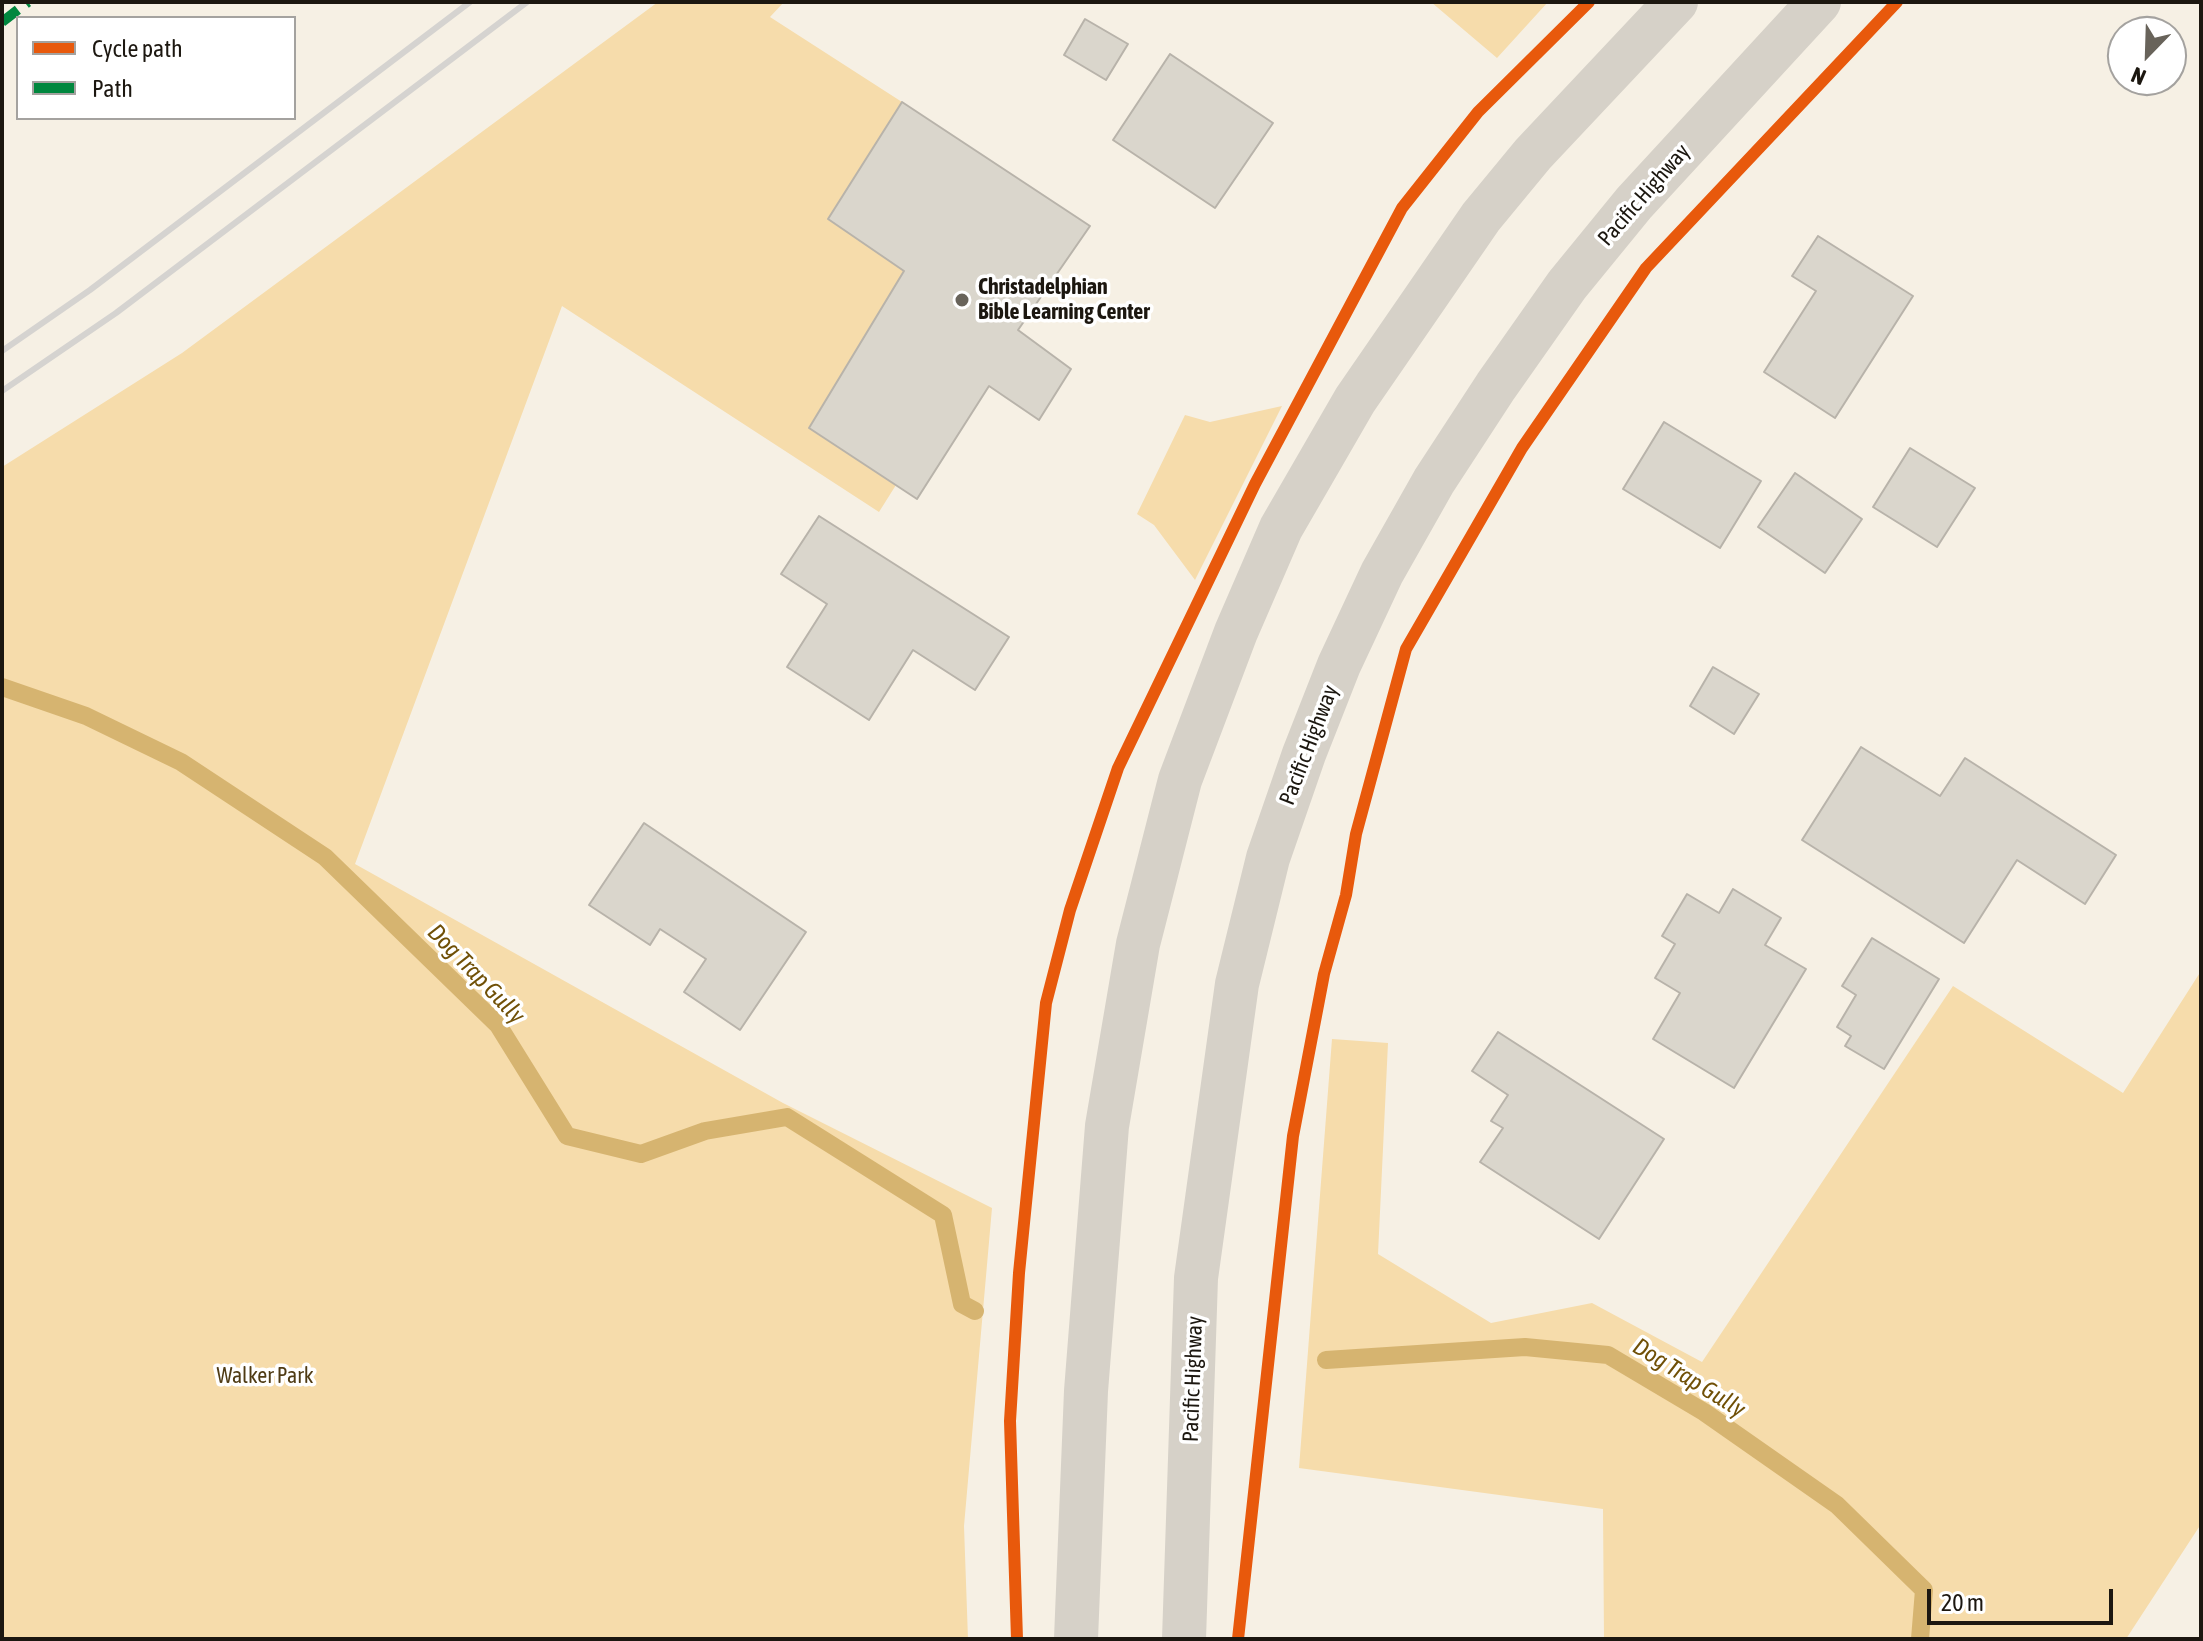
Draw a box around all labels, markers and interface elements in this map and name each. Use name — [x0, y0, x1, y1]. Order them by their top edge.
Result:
legend — [16, 16, 296, 120]
north arrow — [2107, 16, 2187, 96]
text: Cycle path — [92, 35, 183, 62]
text: N — [2127, 62, 2149, 91]
text: Path — [92, 75, 133, 102]
street label: Pacific Highway — [1593, 139, 1695, 251]
place label: Christadelphian Bible Learning Center — [978, 274, 1150, 326]
marker: Christadelphian Bible Learning Center — [953, 291, 971, 309]
street label: Pacific Highway — [1274, 681, 1344, 809]
water label: Dog Trap Gully — [421, 918, 531, 1030]
street label: Pacific Highway — [1178, 1315, 1208, 1443]
water label: Dog Trap Gully — [1627, 1332, 1751, 1424]
park label: Walker Park — [217, 1363, 313, 1389]
scale bar — [1931, 1573, 2117, 1623]
text: 20 m — [1941, 1589, 1984, 1616]

